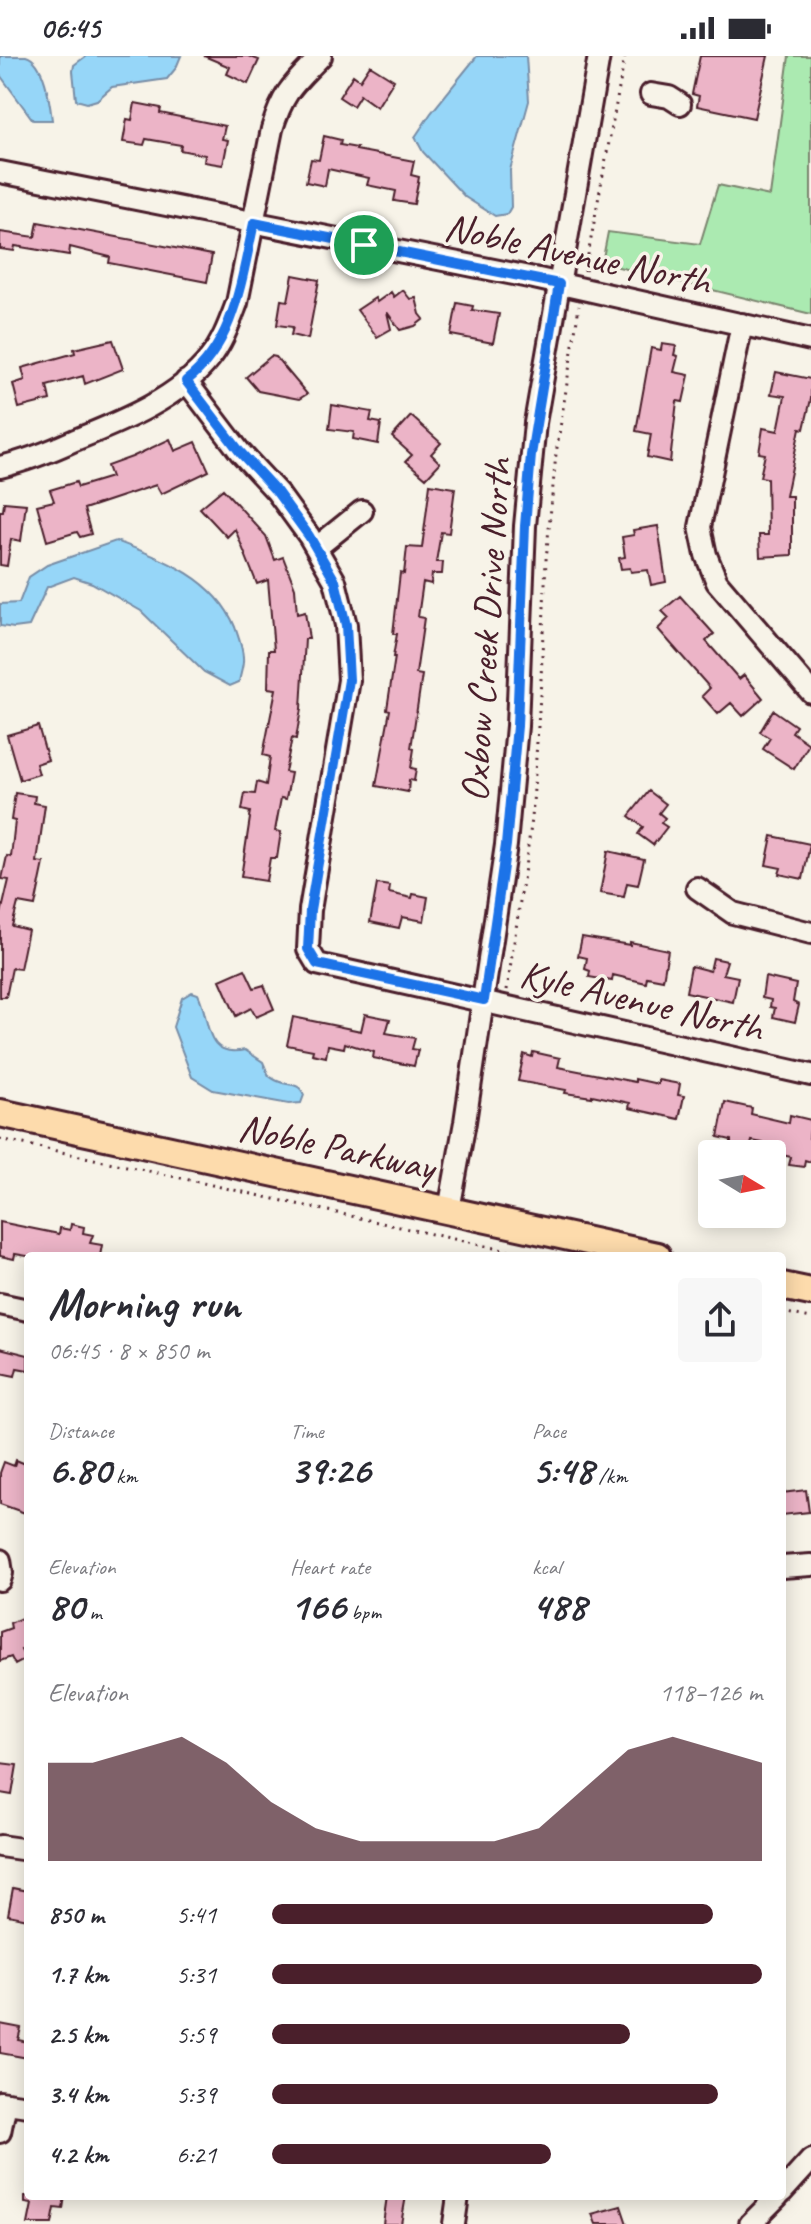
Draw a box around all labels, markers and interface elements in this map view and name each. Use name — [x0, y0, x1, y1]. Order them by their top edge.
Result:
text: 06:45 — [40, 9, 100, 47]
street label: Noble Avenue North — [440, 201, 718, 307]
pin — [330, 211, 398, 279]
icon: arrive — [342, 223, 386, 267]
street label: Oxbow Creek Drive North — [449, 454, 523, 804]
street label: Kyle Avenue North — [515, 949, 771, 1054]
street label: Noble Parkway — [234, 1102, 443, 1193]
north arrow — [698, 1140, 786, 1228]
map controls — [698, 1140, 786, 1228]
text: Morning run — [48, 1276, 240, 1331]
button: share — [678, 1278, 762, 1362]
text: 06:45 · 8 × 850 m — [48, 1334, 209, 1367]
text: Distance — [48, 1417, 114, 1445]
text: Time — [290, 1417, 324, 1445]
text: Pace — [532, 1417, 566, 1445]
text: 6.80 — [48, 1445, 111, 1495]
text: 39:26 — [290, 1445, 370, 1495]
text: 5:48 — [532, 1445, 593, 1495]
text: km — [111, 1462, 138, 1490]
text: /km — [593, 1462, 627, 1490]
text: Elevation — [48, 1553, 116, 1581]
text: Heart rate — [290, 1553, 370, 1581]
text: kcal — [532, 1553, 561, 1581]
text: 80 — [48, 1581, 84, 1631]
text: 166 — [290, 1581, 346, 1631]
text: 488 — [532, 1581, 586, 1631]
text: m — [84, 1598, 102, 1626]
text: bpm — [346, 1598, 381, 1626]
text: Elevation — [48, 1676, 128, 1709]
text: 118–126 m — [659, 1676, 762, 1709]
text: 850 m — [48, 1898, 104, 1931]
text: 5:41 — [176, 1898, 216, 1931]
text: 1.7 km — [48, 1958, 108, 1991]
text: 5:31 — [176, 1958, 216, 1991]
text: 2.5 km — [48, 2018, 108, 2051]
text: 5:59 — [176, 2018, 216, 2051]
text: 3.4 km — [48, 2078, 108, 2111]
text: 5:39 — [176, 2078, 216, 2111]
text: 4.2 km — [48, 2138, 108, 2171]
text: 6:21 — [176, 2138, 216, 2171]

